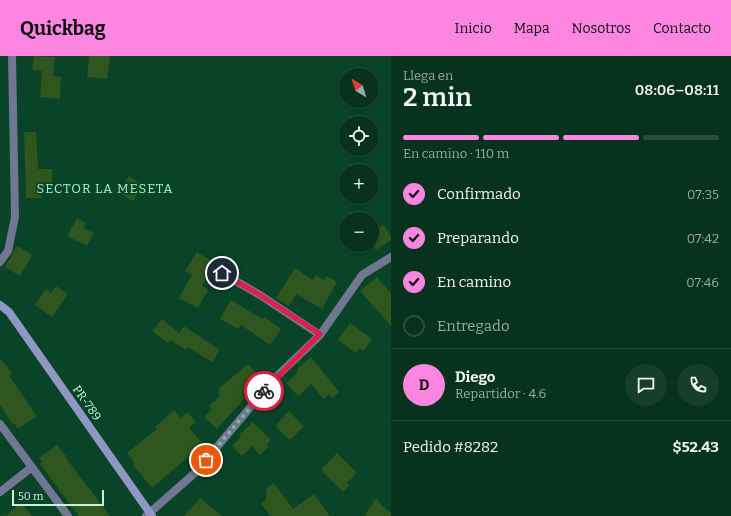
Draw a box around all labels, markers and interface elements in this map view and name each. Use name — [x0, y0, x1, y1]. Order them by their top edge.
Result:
text: Quickbag — [20, 17, 106, 40]
text: Inicio — [455, 20, 492, 37]
text: Mapa — [514, 20, 550, 37]
text: Nosotros — [572, 20, 631, 37]
text: Contacto — [653, 20, 711, 37]
north arrow — [339, 68, 379, 108]
map controls — [339, 68, 379, 252]
text: Llega en — [403, 68, 453, 83]
text: 08:06–08:11 — [635, 81, 719, 99]
text: 2 min — [403, 82, 472, 113]
button: locate — [339, 116, 379, 156]
text: En camino · 110 m — [403, 146, 509, 161]
button: + — [339, 164, 379, 204]
district label: SECTOR LA MESETA — [37, 181, 173, 196]
icon: check — [403, 183, 425, 205]
text: Confirmado — [437, 185, 521, 203]
text: 07:35 — [687, 187, 719, 202]
button: − — [339, 212, 379, 252]
icon: check — [403, 227, 425, 249]
text: Preparando — [437, 229, 519, 247]
text: 07:42 — [687, 231, 719, 246]
pin — [205, 256, 239, 290]
icon: home — [211, 262, 233, 284]
icon: check — [403, 271, 425, 293]
text: En camino — [437, 273, 511, 291]
text: 07:46 — [686, 275, 719, 290]
text: Entregado — [437, 317, 510, 335]
button: chat — [625, 364, 667, 406]
button: phone — [677, 364, 719, 406]
text: Diego — [455, 368, 496, 386]
courier — [244, 371, 284, 411]
text: D — [419, 376, 429, 394]
icon: bike — [253, 380, 275, 402]
street label: PR-789 — [70, 383, 104, 423]
text: Repartidor · 4.6 — [455, 386, 546, 401]
text: Pedido #8282 — [403, 438, 498, 456]
text: $52.43 — [672, 438, 719, 456]
pin — [189, 443, 223, 477]
icon: bag — [195, 449, 217, 471]
scale bar — [12, 488, 104, 507]
text: 50 m — [18, 490, 44, 503]

